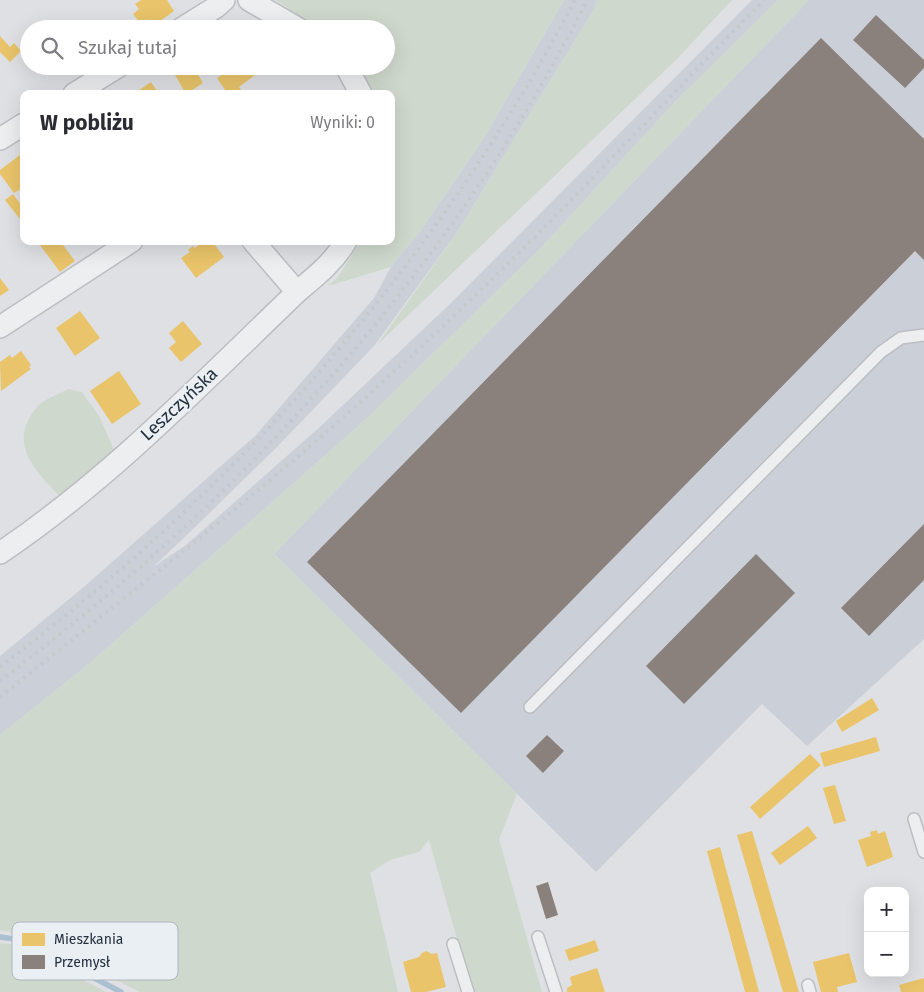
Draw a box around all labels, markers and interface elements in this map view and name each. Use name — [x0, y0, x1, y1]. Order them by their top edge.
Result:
search box — [20, 20, 395, 75]
icon: search — [38, 34, 66, 62]
text: Szukaj tutaj — [78, 36, 177, 59]
text: W pobliżu — [40, 110, 134, 136]
text: Wyniki: 0 — [310, 113, 375, 132]
street label: Leszczyńska — [136, 363, 222, 445]
map controls — [864, 887, 909, 977]
button: + — [864, 887, 909, 932]
legend — [12, 922, 178, 980]
text: Mieszkania — [54, 931, 123, 948]
button: − — [864, 932, 909, 977]
text: Przemysł — [54, 954, 111, 971]

